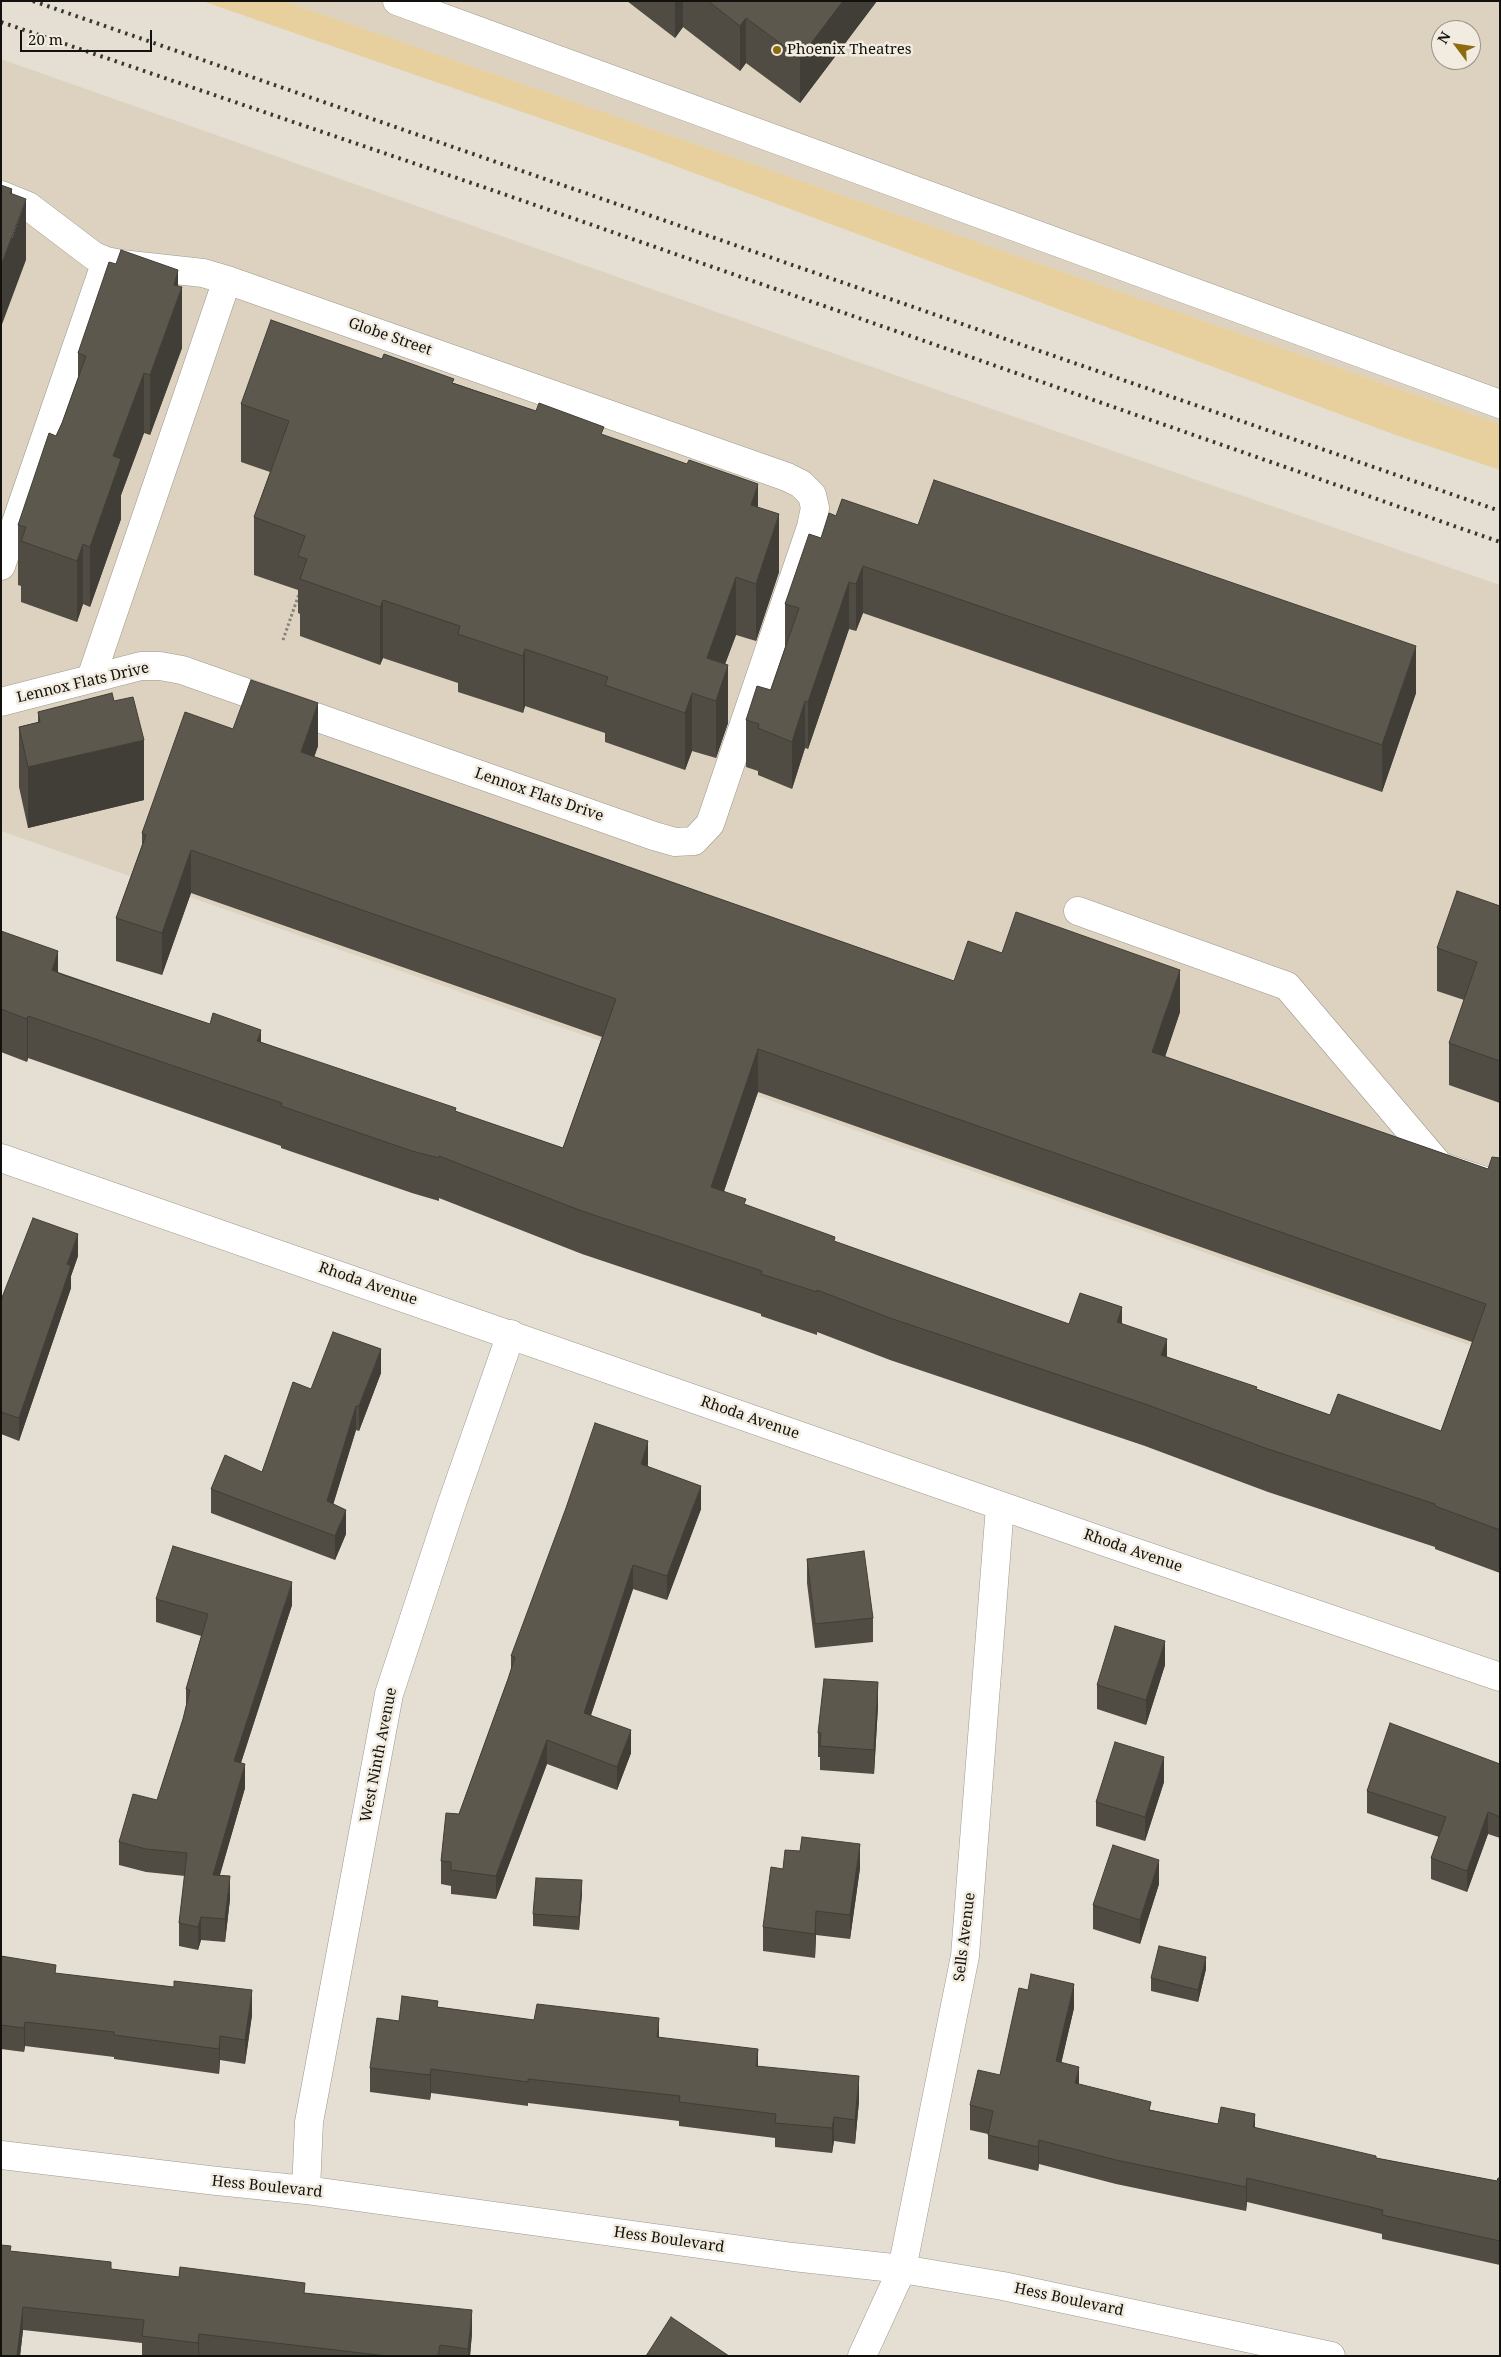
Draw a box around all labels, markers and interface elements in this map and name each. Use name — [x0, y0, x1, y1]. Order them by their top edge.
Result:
scale bar — [22, 20, 155, 52]
north arrow — [1431, 20, 1481, 70]
text: N — [1433, 28, 1455, 47]
text: 20 m — [28, 29, 63, 49]
place label: Phoenix Theatres — [787, 41, 912, 59]
marker: Phoenix Theatres — [771, 44, 783, 56]
street label: Globe Street — [346, 314, 434, 360]
street label: Lennox Flats Drive — [15, 659, 151, 707]
street label: Lennox Flats Drive — [472, 764, 606, 826]
street label: Rhoda Avenue — [316, 1259, 420, 1309]
street label: Rhoda Avenue — [698, 1393, 802, 1443]
street label: Rhoda Avenue — [1081, 1526, 1185, 1576]
street label: West Ninth Avenue — [357, 1686, 401, 1824]
street label: Sells Avenue — [951, 1891, 979, 1983]
street label: Hess Boulevard — [211, 2172, 323, 2202]
street label: Hess Boulevard — [613, 2223, 725, 2257]
street label: Hess Boulevard — [1013, 2280, 1125, 2320]

